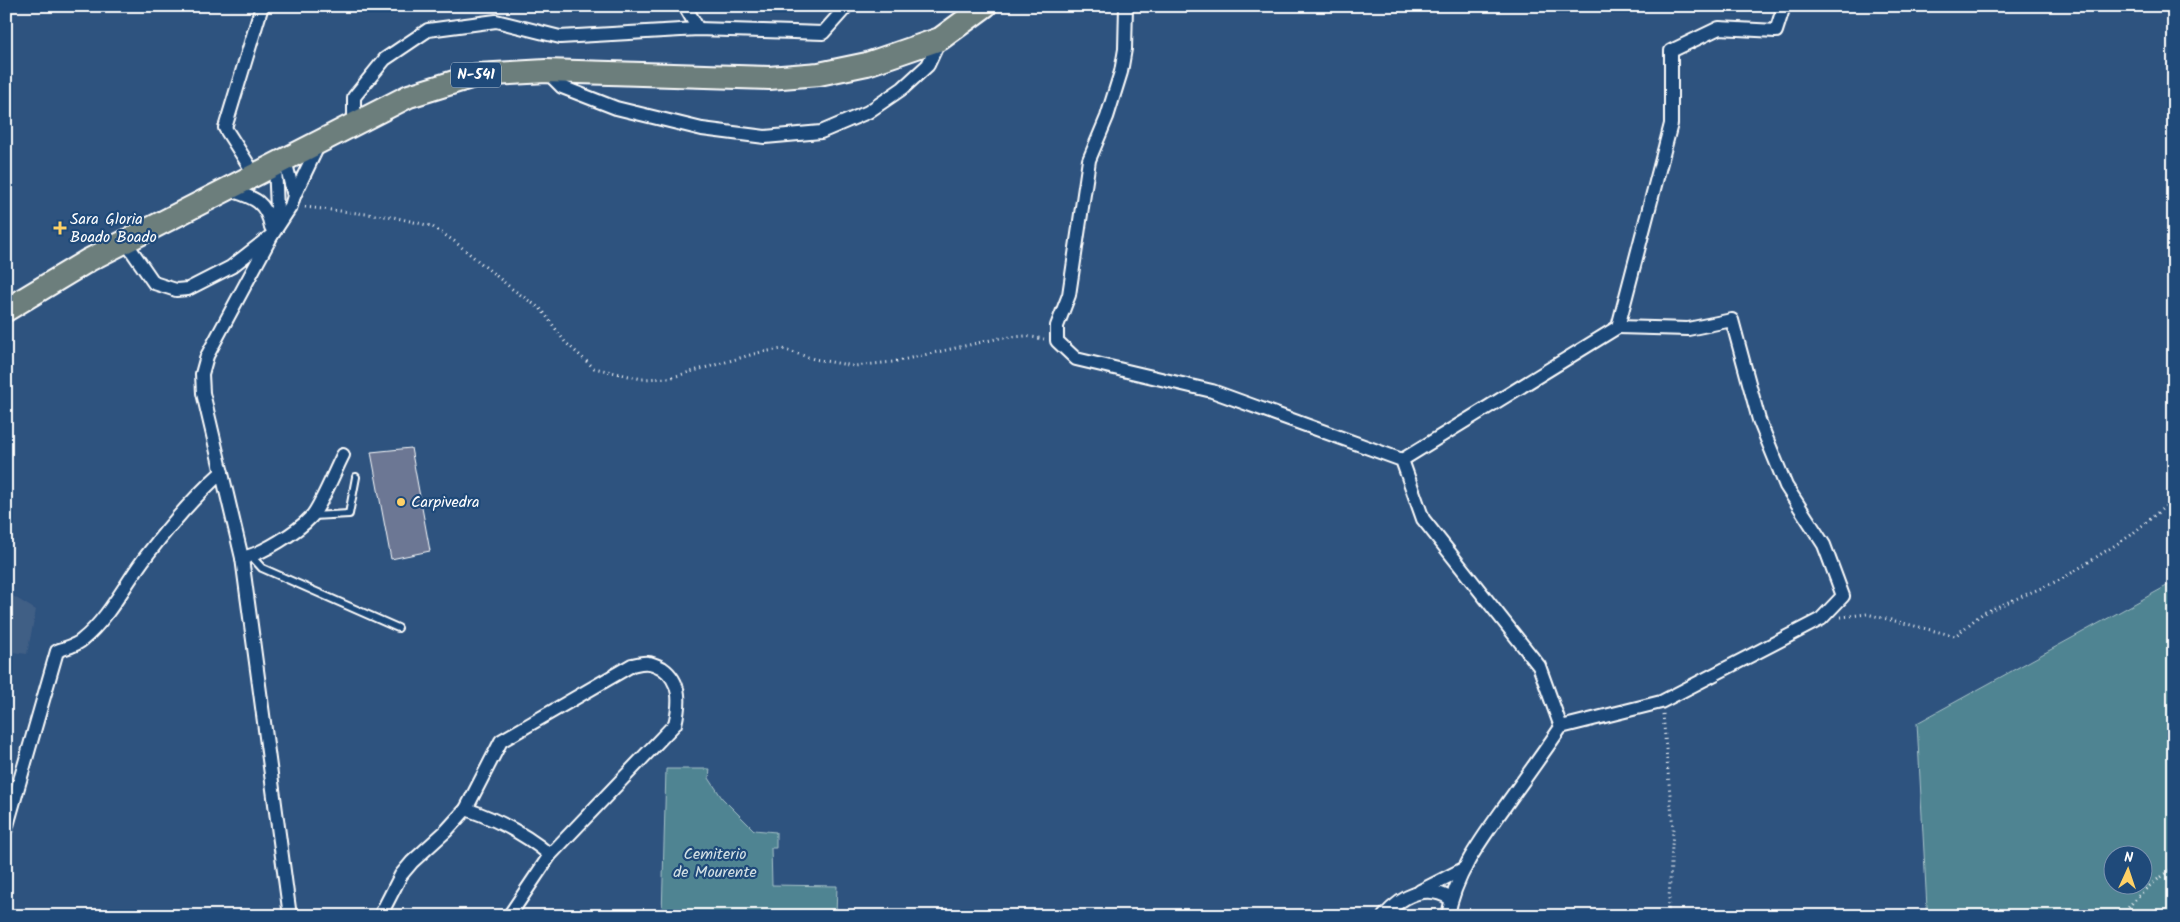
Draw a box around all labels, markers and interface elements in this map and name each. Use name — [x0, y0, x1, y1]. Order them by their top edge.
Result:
road number: N-541 — [451, 62, 501, 88]
place label: Sara Gloria Boado Boado — [70, 207, 157, 250]
marker: Sara Gloria Boado Boado — [54, 222, 66, 234]
place label: Carpivedra — [411, 490, 480, 515]
marker: Carpivedra — [395, 496, 407, 508]
park label: Cemiterio de Mourente — [673, 842, 757, 885]
north arrow — [2102, 844, 2152, 894]
text: N — [2124, 847, 2134, 869]

